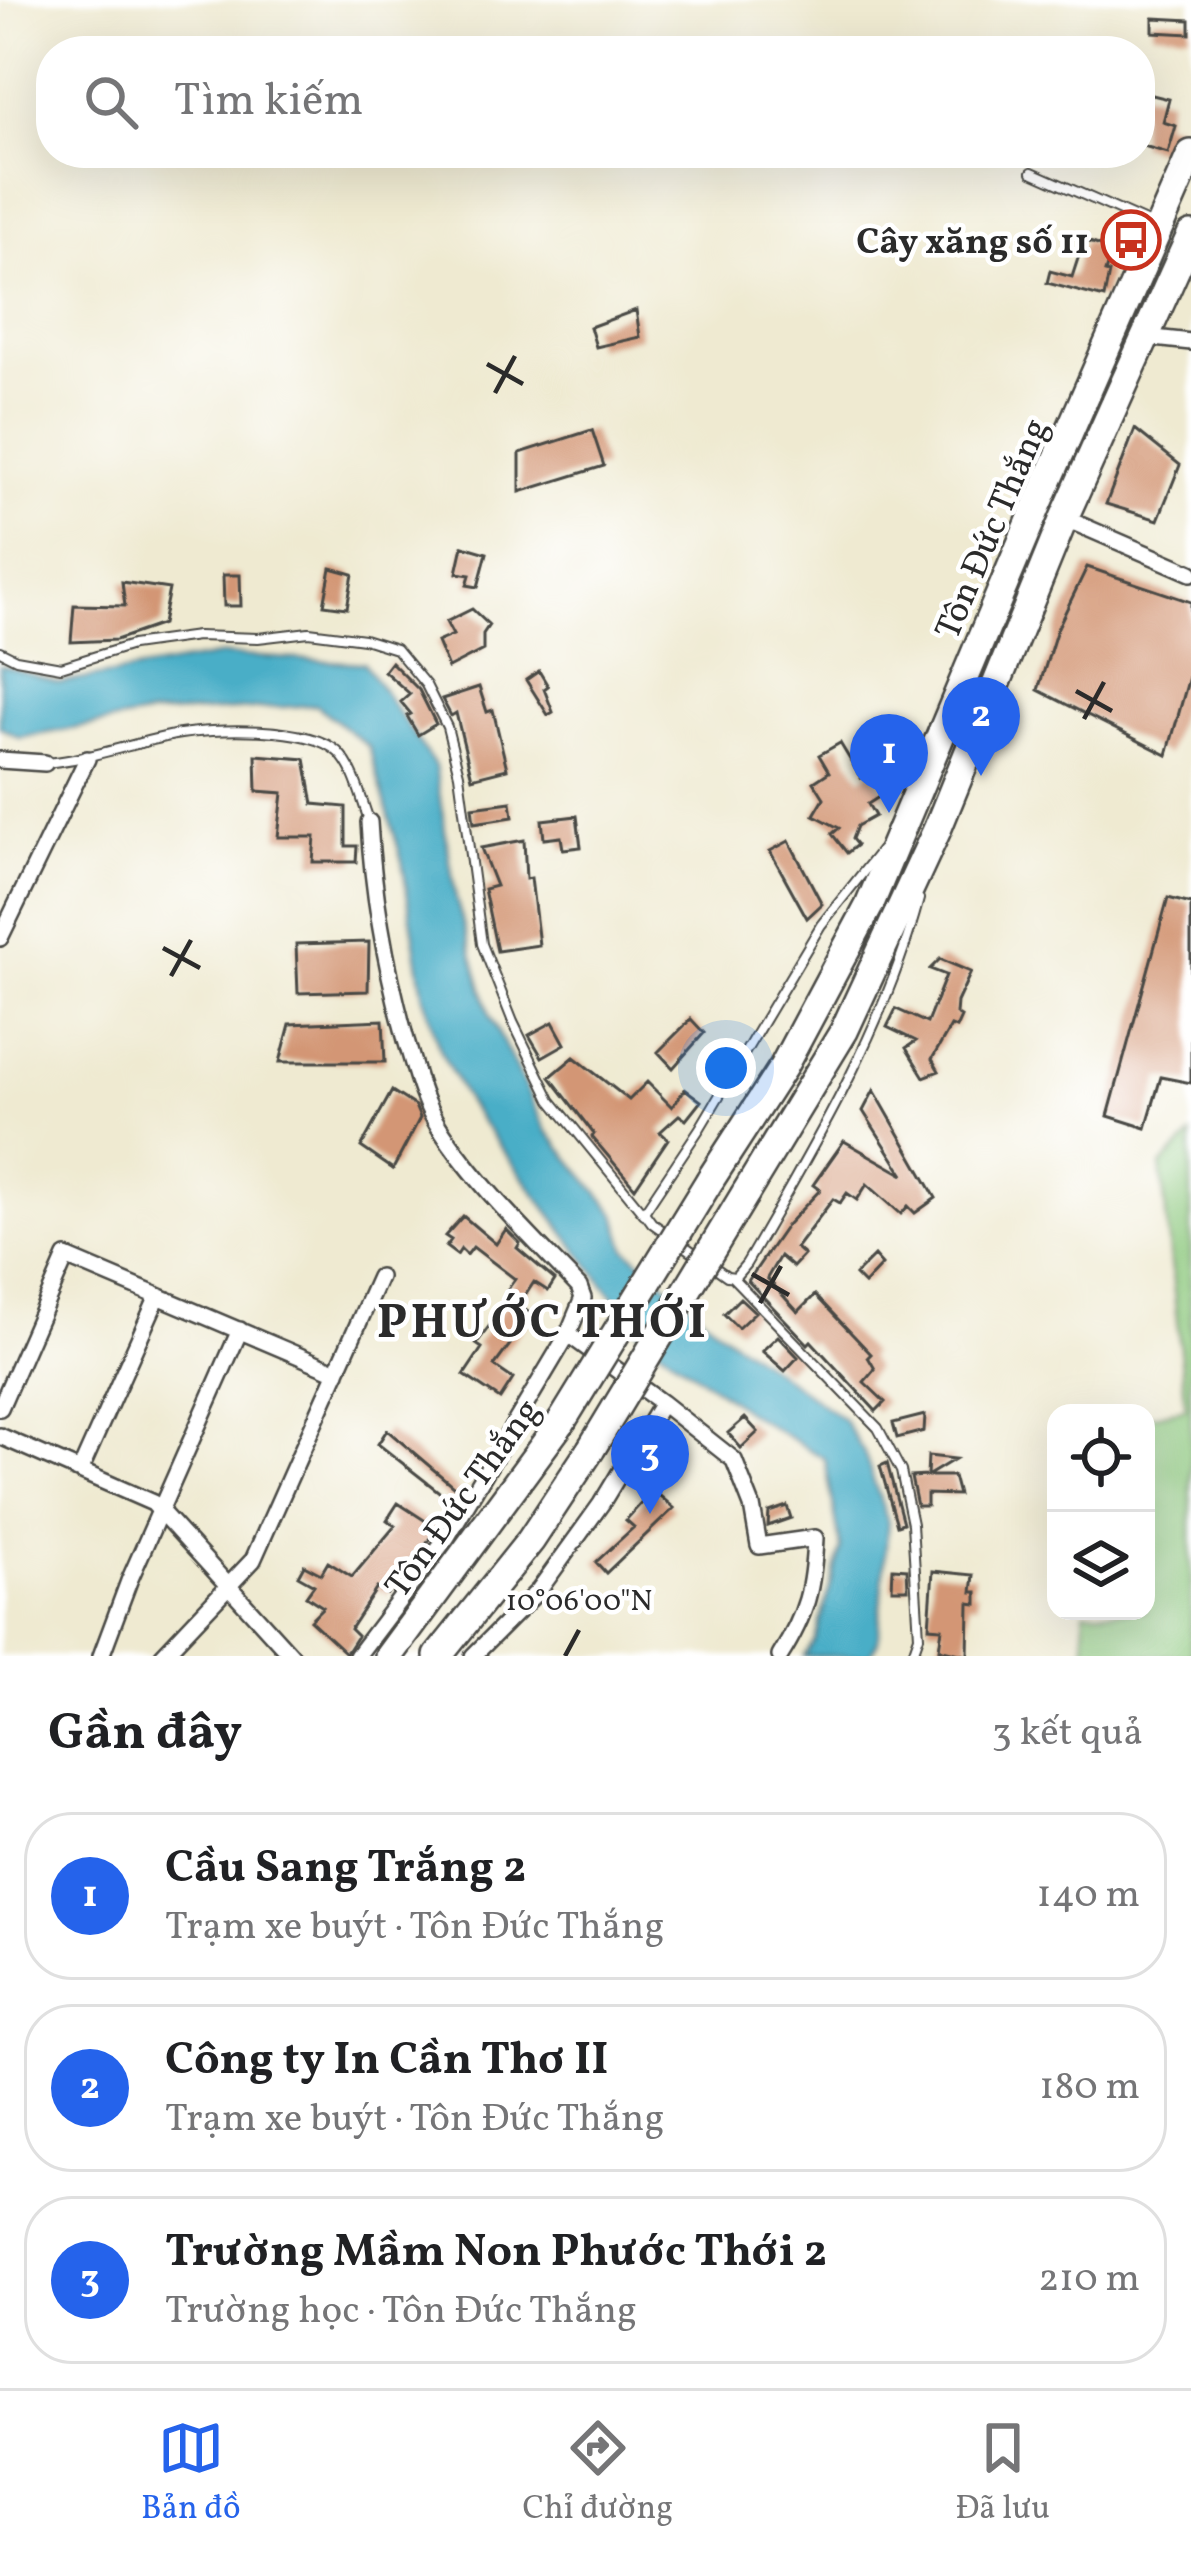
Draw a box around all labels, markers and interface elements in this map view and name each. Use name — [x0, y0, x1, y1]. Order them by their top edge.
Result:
search box — [36, 36, 1155, 168]
icon: search — [78, 69, 144, 135]
text: Tìm kiếm — [174, 71, 363, 134]
bus stop icon: Cây xăng số 11 — [1100, 209, 1162, 271]
place label: Cây xăng số 11 — [856, 219, 1089, 269]
street label: Tôn Đức Thắng — [925, 411, 1063, 648]
pin: 2 — [942, 677, 1020, 776]
pin: 1 — [850, 714, 928, 813]
your location — [696, 1038, 756, 1098]
district label: PHƯỚC THỚI — [377, 1291, 709, 1358]
street label: Tôn Đức Thắng — [375, 1389, 554, 1609]
map controls — [1047, 1404, 1155, 1620]
button: locate — [1047, 1404, 1155, 1512]
pin: 3 — [611, 1415, 689, 1514]
button: layers — [1047, 1512, 1155, 1620]
text: 10°06'00"N — [505, 1581, 653, 1623]
text: Gần đây — [48, 1699, 242, 1770]
text: 3 kết quả — [992, 1707, 1143, 1761]
text: Cầu Sang Trắng 2 — [165, 1838, 526, 1901]
text: 1 — [82, 1869, 98, 1923]
text: 140 m — [1037, 1869, 1140, 1923]
text: Trạm xe buýt · Tôn Đức Thắng — [165, 1901, 664, 1955]
text: Công ty In Cần Thơ II — [165, 2030, 608, 2093]
text: 2 — [80, 2061, 100, 2115]
text: 180 m — [1039, 2061, 1140, 2115]
text: Trạm xe buýt · Tôn Đức Thắng — [165, 2093, 664, 2147]
text: Trường Mầm Non Phước Thới 2 — [165, 2222, 827, 2285]
text: 3 — [80, 2253, 100, 2307]
text: 210 m — [1038, 2253, 1140, 2307]
text: Trường học · Tôn Đức Thắng — [165, 2285, 637, 2339]
tab: Bản đồ — [141, 2415, 240, 2533]
tab: Chỉ đường — [522, 2415, 673, 2533]
tab: Đã lưu — [955, 2415, 1050, 2533]

